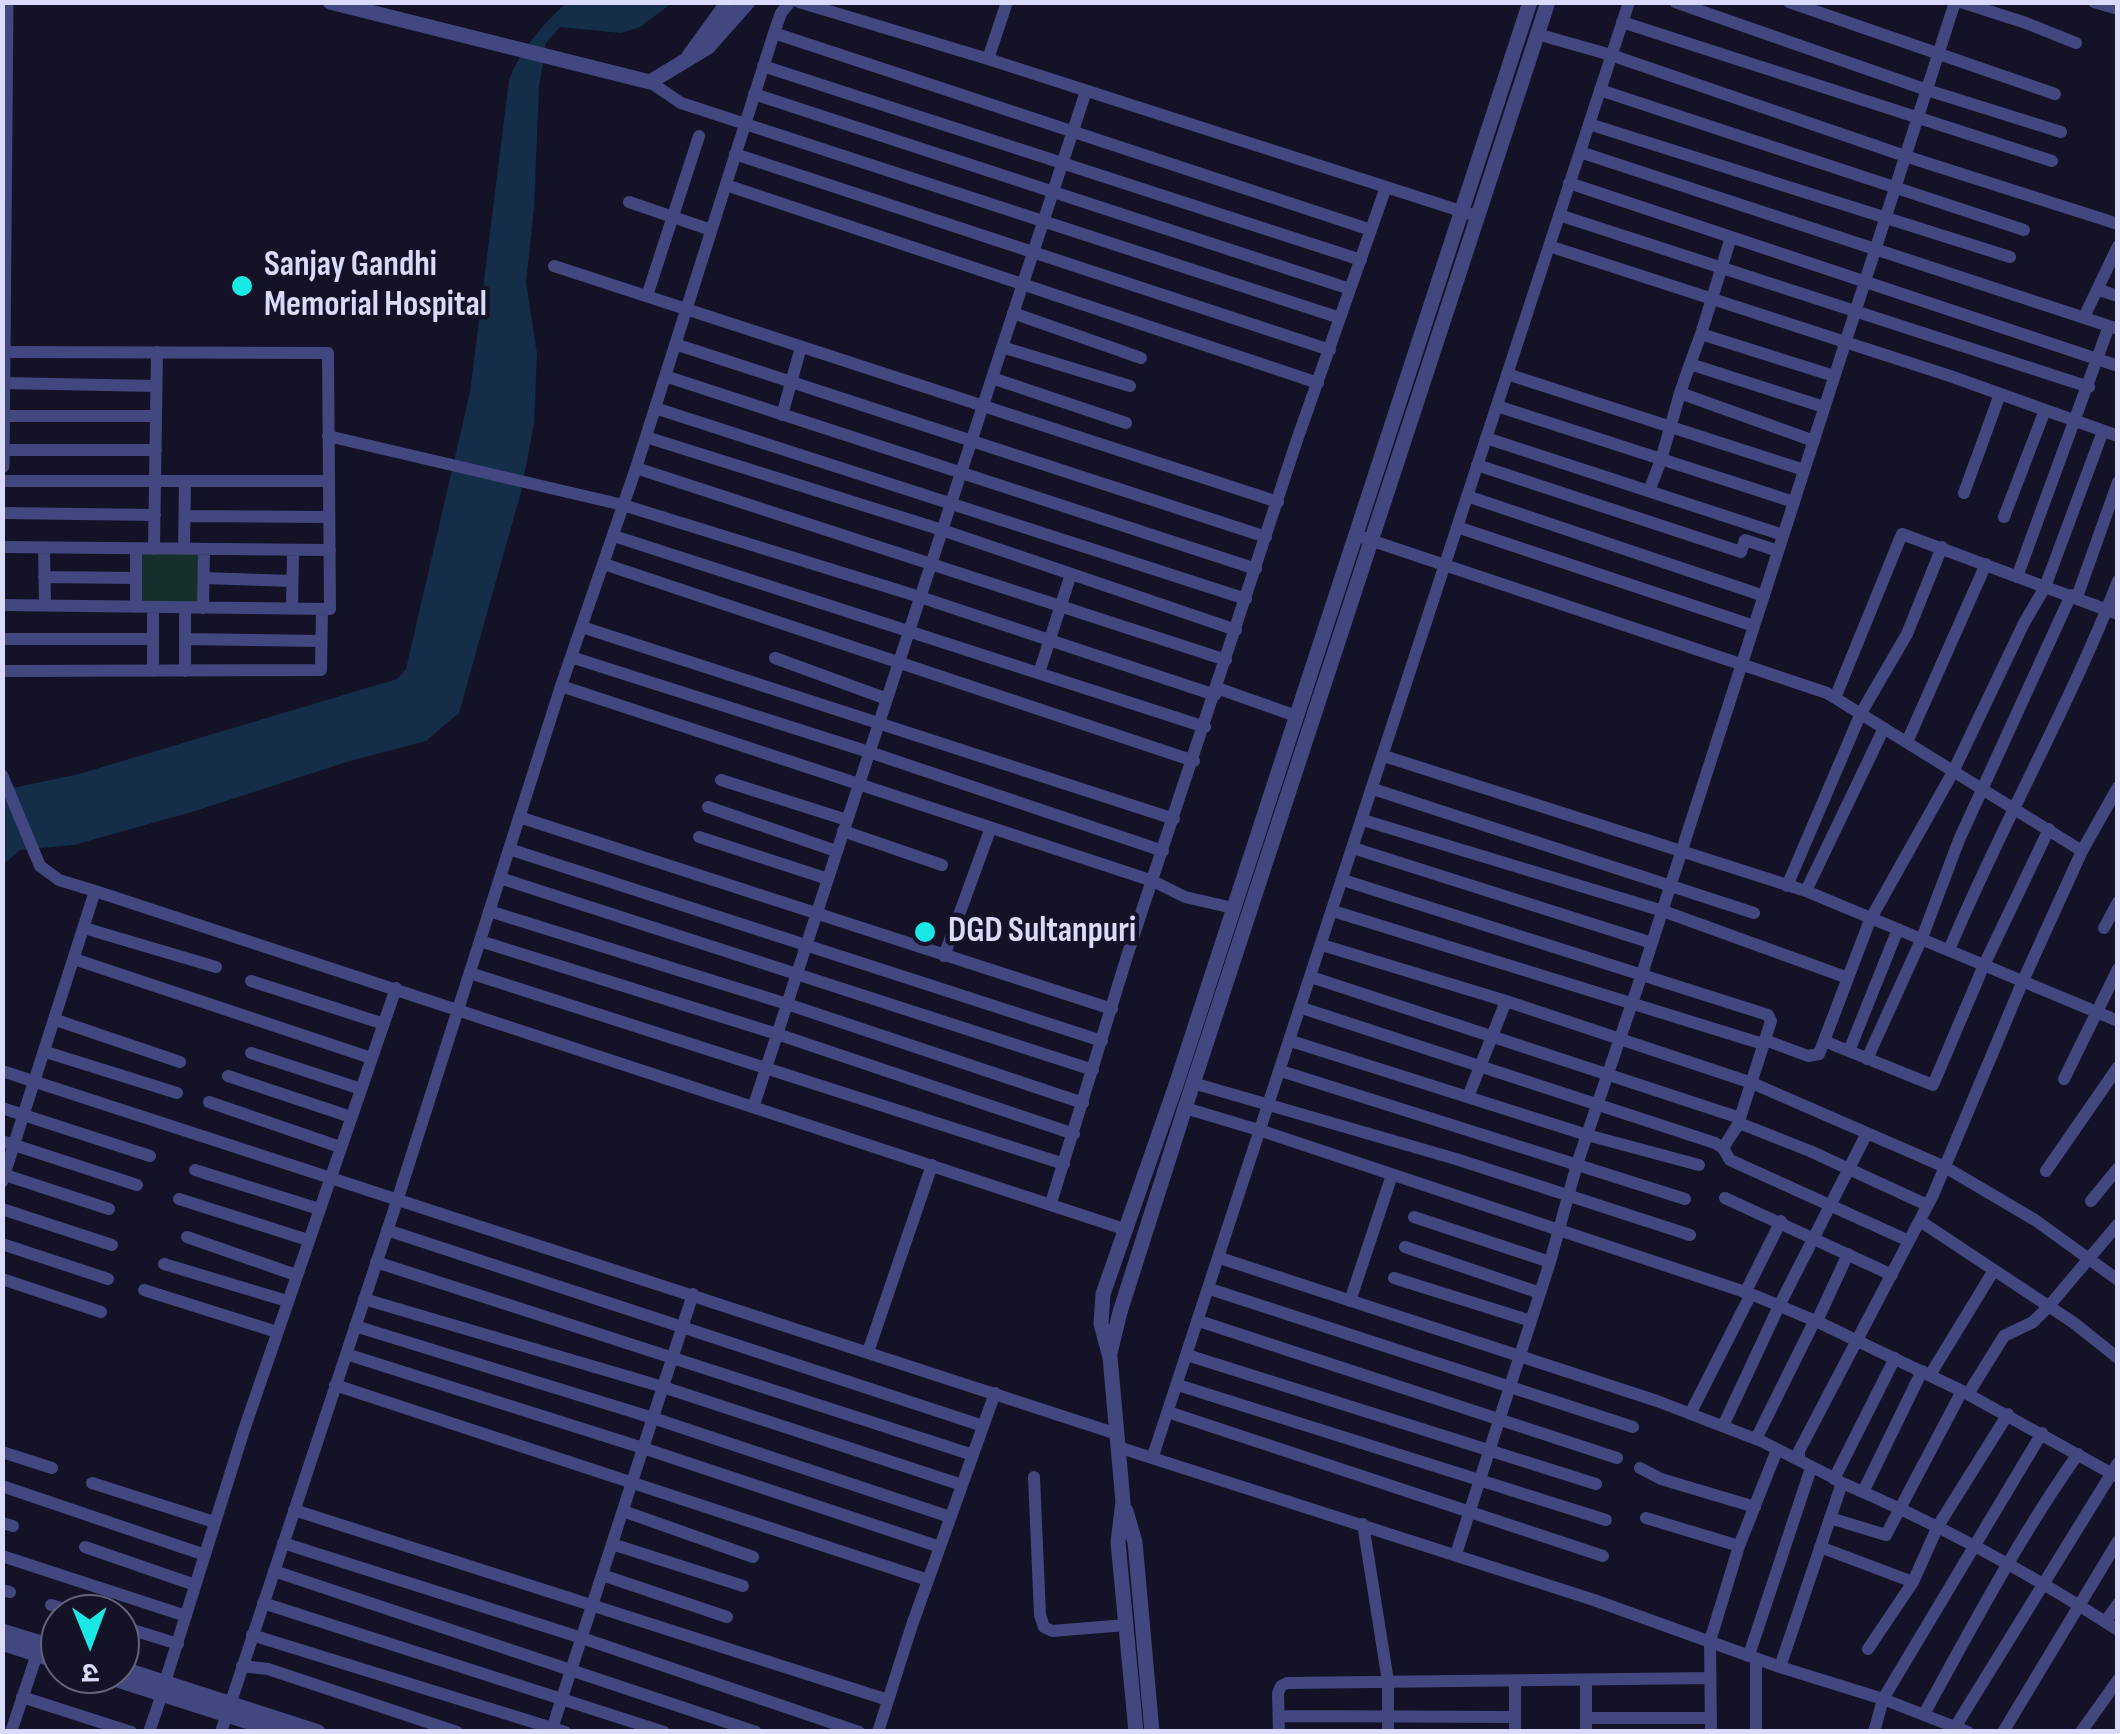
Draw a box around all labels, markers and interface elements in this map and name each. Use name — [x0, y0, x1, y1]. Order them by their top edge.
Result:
place label: Sanjay Gandhi Memorial Hospital — [264, 245, 487, 327]
marker: Sanjay Gandhi Memorial Hospital — [229, 273, 255, 299]
place label: DGD Sultanpuri — [948, 911, 1136, 953]
marker: DGD Sultanpuri — [912, 919, 938, 945]
north arrow — [40, 1594, 140, 1694]
text: उ — [82, 1656, 99, 1689]

